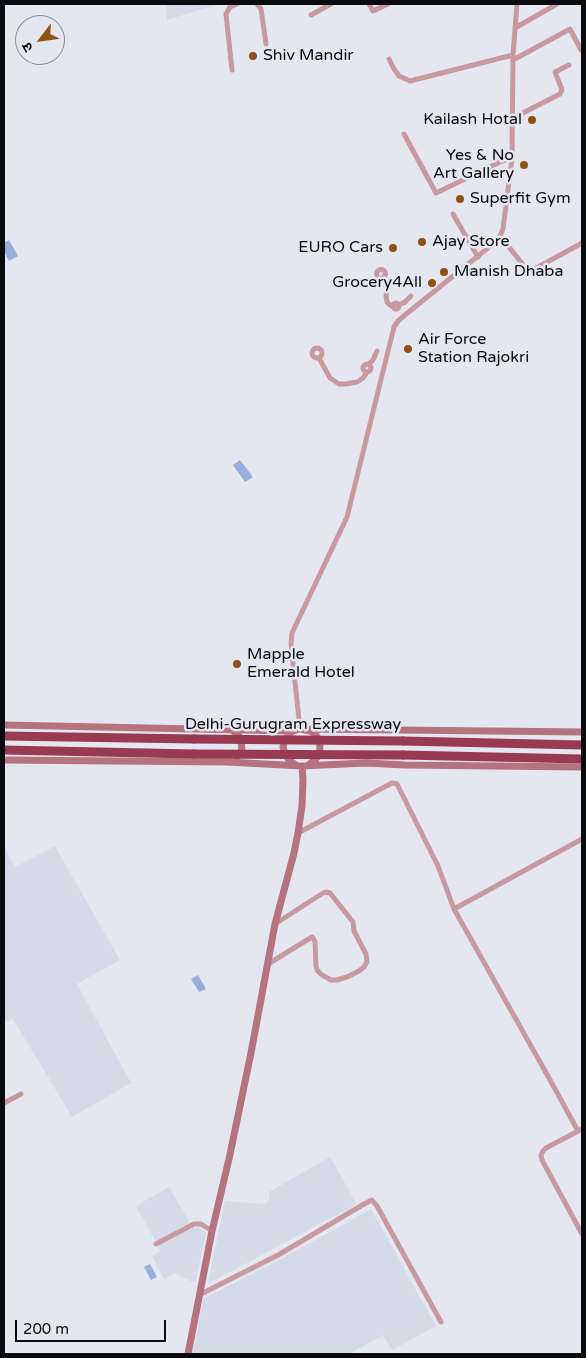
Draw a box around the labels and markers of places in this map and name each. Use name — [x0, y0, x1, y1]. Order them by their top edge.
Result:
place label: Shiv Mandir — [263, 46, 353, 66]
marker: Shiv Mandir — [247, 50, 259, 62]
place label: Kailash Hotal — [423, 110, 522, 130]
marker: Kailash Hotal — [526, 114, 538, 126]
place label: Yes & No Art Gallery — [433, 146, 514, 184]
marker: Yes & No Art Gallery — [518, 159, 530, 171]
place label: Superfit Gym — [470, 189, 571, 209]
marker: Superfit Gym — [454, 193, 466, 205]
place label: Ajay Store — [432, 232, 510, 252]
marker: Ajay Store — [416, 236, 428, 248]
place label: EURO Cars — [298, 238, 383, 258]
marker: EURO Cars — [387, 242, 399, 254]
place label: Manish Dhaba — [454, 262, 563, 282]
marker: Manish Dhaba — [438, 266, 450, 278]
place label: Grocery4All — [332, 273, 422, 293]
marker: Grocery4All — [426, 277, 438, 289]
place label: Air Force Station Rajokri — [418, 330, 529, 368]
marker: Air Force Station Rajokri — [402, 343, 414, 355]
place label: Mapple Emerald Hotel — [247, 645, 355, 683]
marker: Mapple Emerald Hotel — [231, 658, 243, 670]

